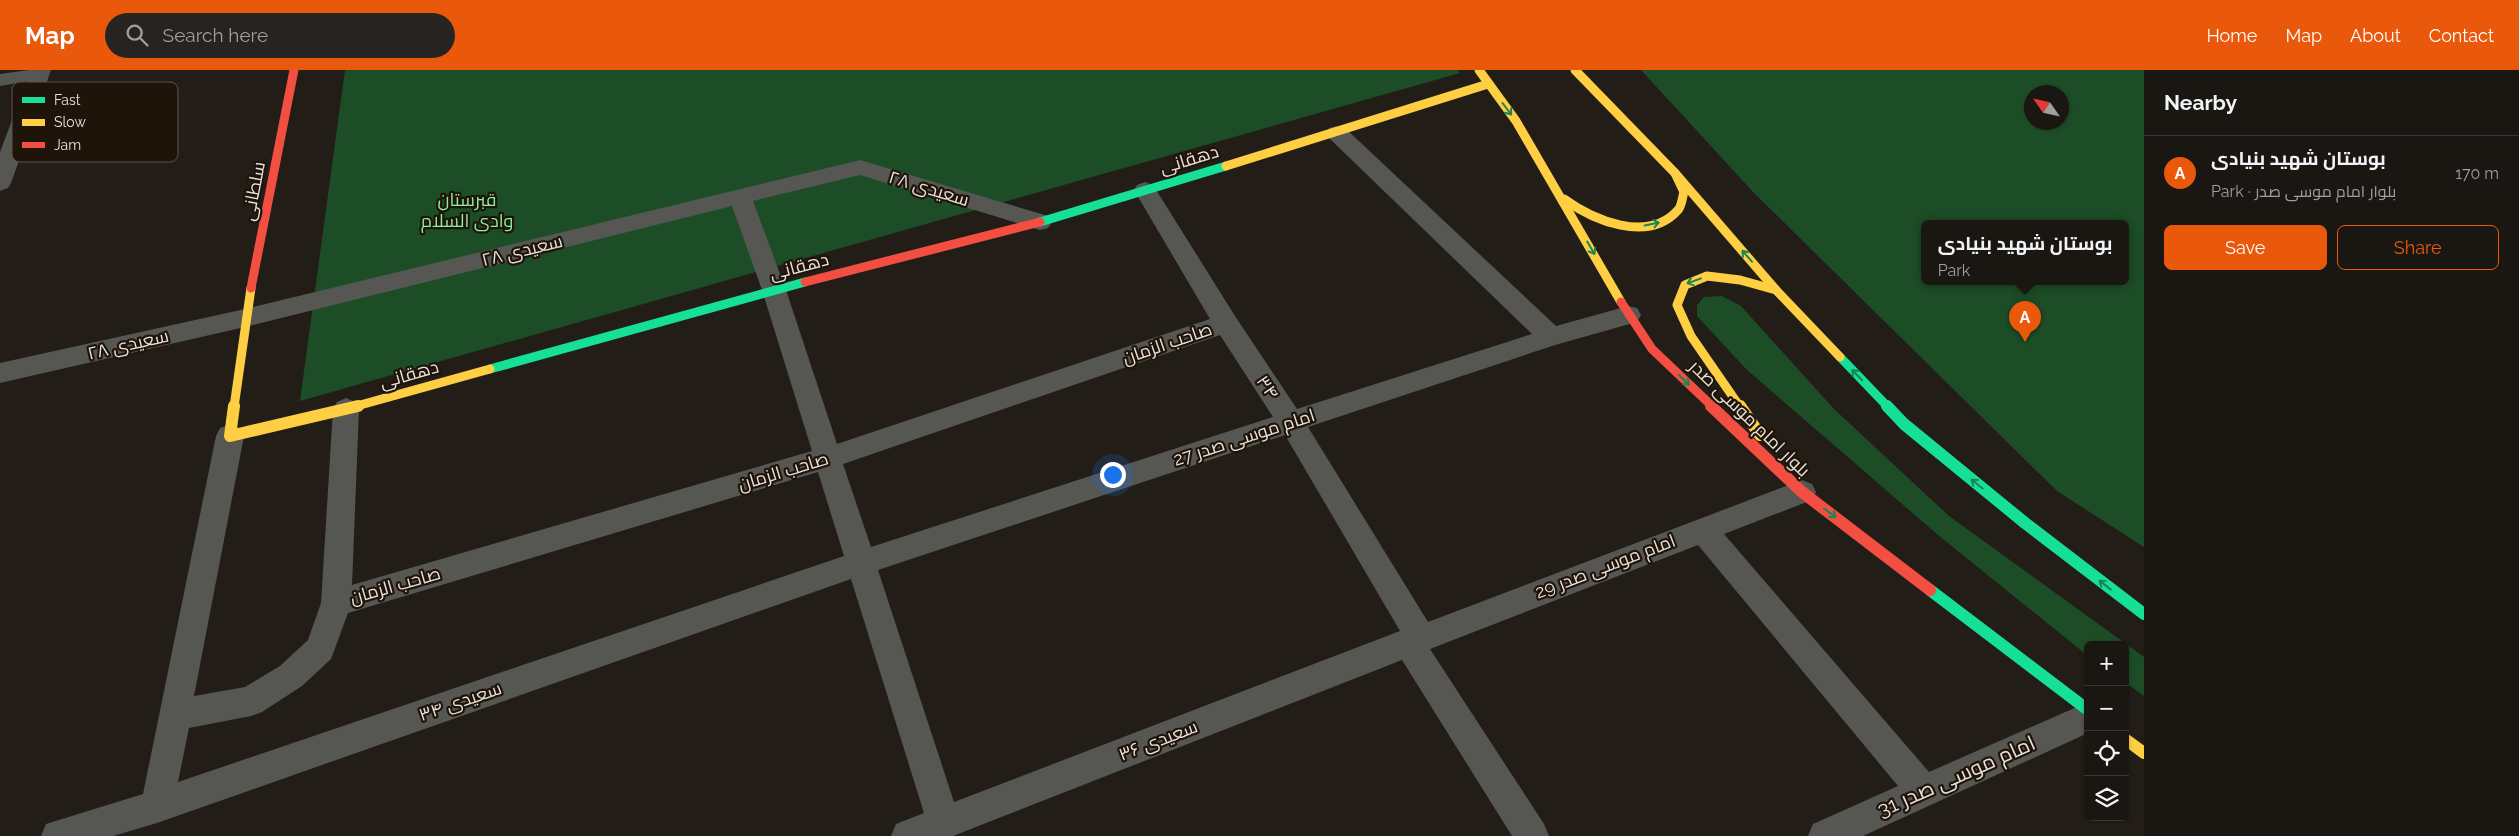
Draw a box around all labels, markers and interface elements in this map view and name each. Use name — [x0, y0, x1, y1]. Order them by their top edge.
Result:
search box — [105, 13, 455, 58]
text: Map — [25, 21, 75, 50]
icon: search — [123, 21, 151, 49]
text: Search here — [163, 24, 268, 46]
text: Home — [2206, 25, 2257, 46]
text: Map — [2285, 25, 2322, 46]
text: About — [2350, 25, 2401, 46]
text: Contact — [2429, 25, 2494, 46]
legend — [12, 82, 178, 162]
north arrow — [2024, 85, 2069, 130]
text: Nearby — [2164, 90, 2237, 115]
text: Fast — [54, 92, 81, 108]
one-way arrow — [1502, 102, 1513, 115]
text: Slow — [54, 114, 86, 130]
text: Jam — [54, 137, 81, 153]
street label: دهقانی — [1157, 140, 1221, 179]
text: بوستان شهید بنیادی — [2211, 147, 2386, 169]
street label: سلطانی — [237, 160, 270, 223]
text: A — [2175, 164, 2185, 183]
text: 170 m — [2455, 164, 2499, 183]
street label: سعیدی ۲۸ — [886, 166, 972, 211]
text: Park · بلوار امام موسی صدر — [2211, 182, 2396, 201]
park label: قبرستان وادی السلام — [421, 189, 513, 233]
one-way arrow — [1644, 219, 1660, 228]
popup — [1921, 220, 2129, 285]
button: Save — [2164, 225, 2327, 270]
button: Share — [2337, 225, 2499, 270]
street label: سعیدی ۲۸ — [479, 230, 565, 271]
text: بوستان شهید بنیادی — [1938, 232, 2112, 254]
one-way arrow — [1587, 241, 1597, 255]
street label: دهقانی — [767, 248, 831, 285]
one-way arrow — [1741, 250, 1752, 263]
text: Park — [1938, 261, 1970, 280]
one-way arrow — [1687, 277, 1703, 286]
pin: A — [2009, 301, 2041, 342]
street label: صاحب الزمان — [1119, 318, 1215, 369]
street label: سعیدی ۲۸ — [85, 324, 171, 365]
street label: بلوار امام موسی صدر — [1683, 355, 1814, 482]
street label: دهقانی — [377, 356, 441, 393]
one-way arrow — [1851, 369, 1863, 381]
street label: ۳۴ — [1253, 371, 1283, 403]
one-way arrow — [1678, 374, 1691, 386]
street label: امام موسی صدر 27 — [1171, 404, 1318, 472]
street label: صاحب الزمان — [735, 447, 831, 496]
your location — [1100, 462, 1126, 488]
one-way arrow — [1971, 479, 1984, 490]
one-way arrow — [1823, 508, 1836, 519]
street label: امام موسی صدر 29 — [1532, 530, 1679, 604]
street label: صاحب الزمان — [347, 562, 443, 609]
one-way arrow — [2098, 580, 2112, 590]
map controls — [2084, 641, 2129, 821]
button: + — [2084, 641, 2129, 686]
street label: سعیدی ۳۴ — [416, 677, 504, 726]
button: − — [2084, 686, 2129, 731]
street label: سعیدی ۳۶ — [1116, 715, 1201, 766]
street label: امام موسی صدر 31 — [1873, 730, 2040, 824]
button: locate — [2084, 731, 2129, 776]
button: layers — [2084, 776, 2129, 821]

